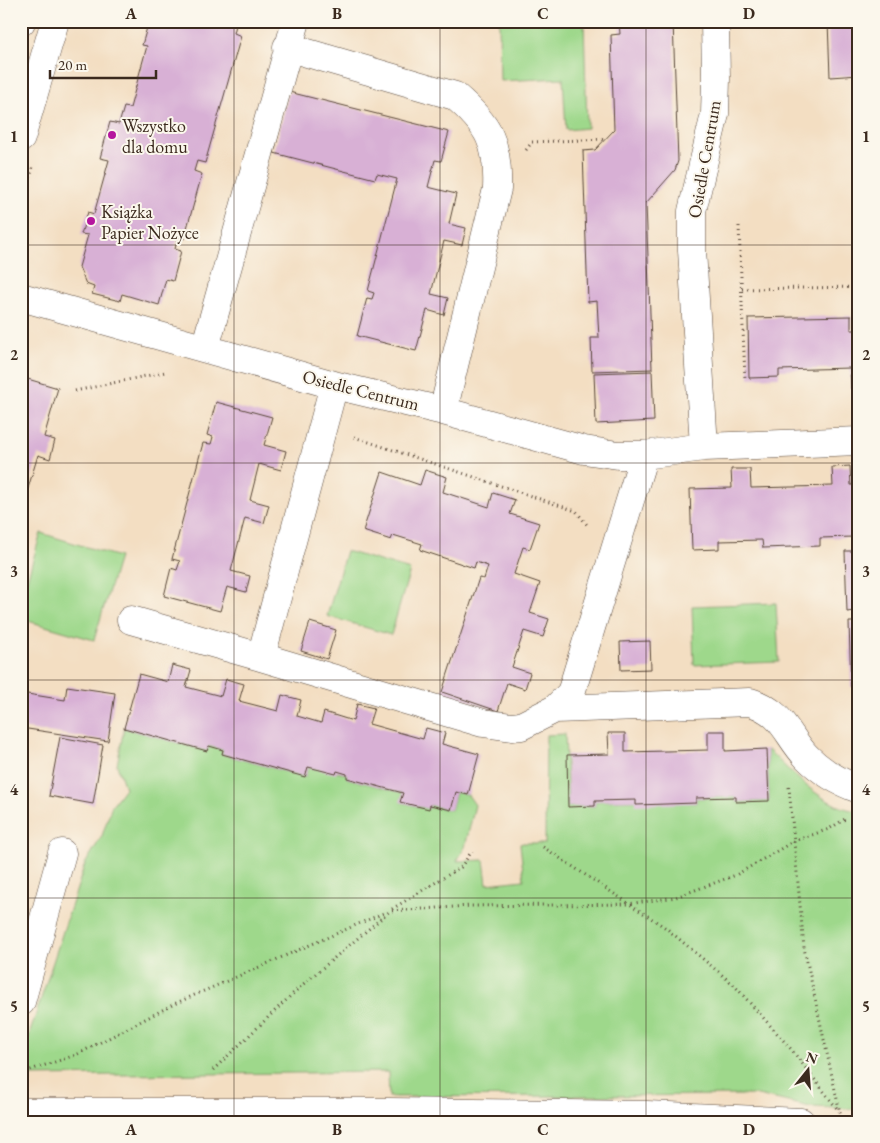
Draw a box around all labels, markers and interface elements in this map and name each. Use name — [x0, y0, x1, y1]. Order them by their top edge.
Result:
text: A — [124, 3, 137, 24]
text: B — [332, 3, 342, 24]
text: C — [537, 3, 549, 24]
text: D — [743, 3, 755, 24]
scale bar — [50, 48, 156, 80]
text: 20 m — [58, 55, 87, 74]
street label: Osiedle Centrum — [682, 98, 726, 220]
place label: Wszystko dla domu — [122, 114, 188, 158]
text: 1 — [10, 126, 18, 147]
text: 1 — [862, 126, 870, 147]
marker: Wszystko dla domu — [106, 129, 118, 141]
place label: Książka Papier Nożyce — [101, 200, 199, 244]
marker: Książka Papier Nożyce — [85, 215, 97, 227]
text: 2 — [10, 344, 19, 365]
text: 2 — [862, 344, 871, 365]
street label: Osiedle Centrum — [300, 364, 422, 416]
text: 3 — [10, 561, 18, 582]
text: 3 — [862, 561, 870, 582]
text: 4 — [10, 779, 19, 800]
text: 4 — [862, 779, 871, 800]
text: 5 — [10, 996, 18, 1017]
text: 5 — [862, 996, 870, 1017]
north arrow — [782, 1046, 832, 1096]
text: N — [804, 1047, 820, 1068]
text: A — [124, 1119, 137, 1140]
text: B — [332, 1119, 342, 1140]
text: C — [537, 1119, 549, 1140]
text: D — [743, 1119, 755, 1140]

